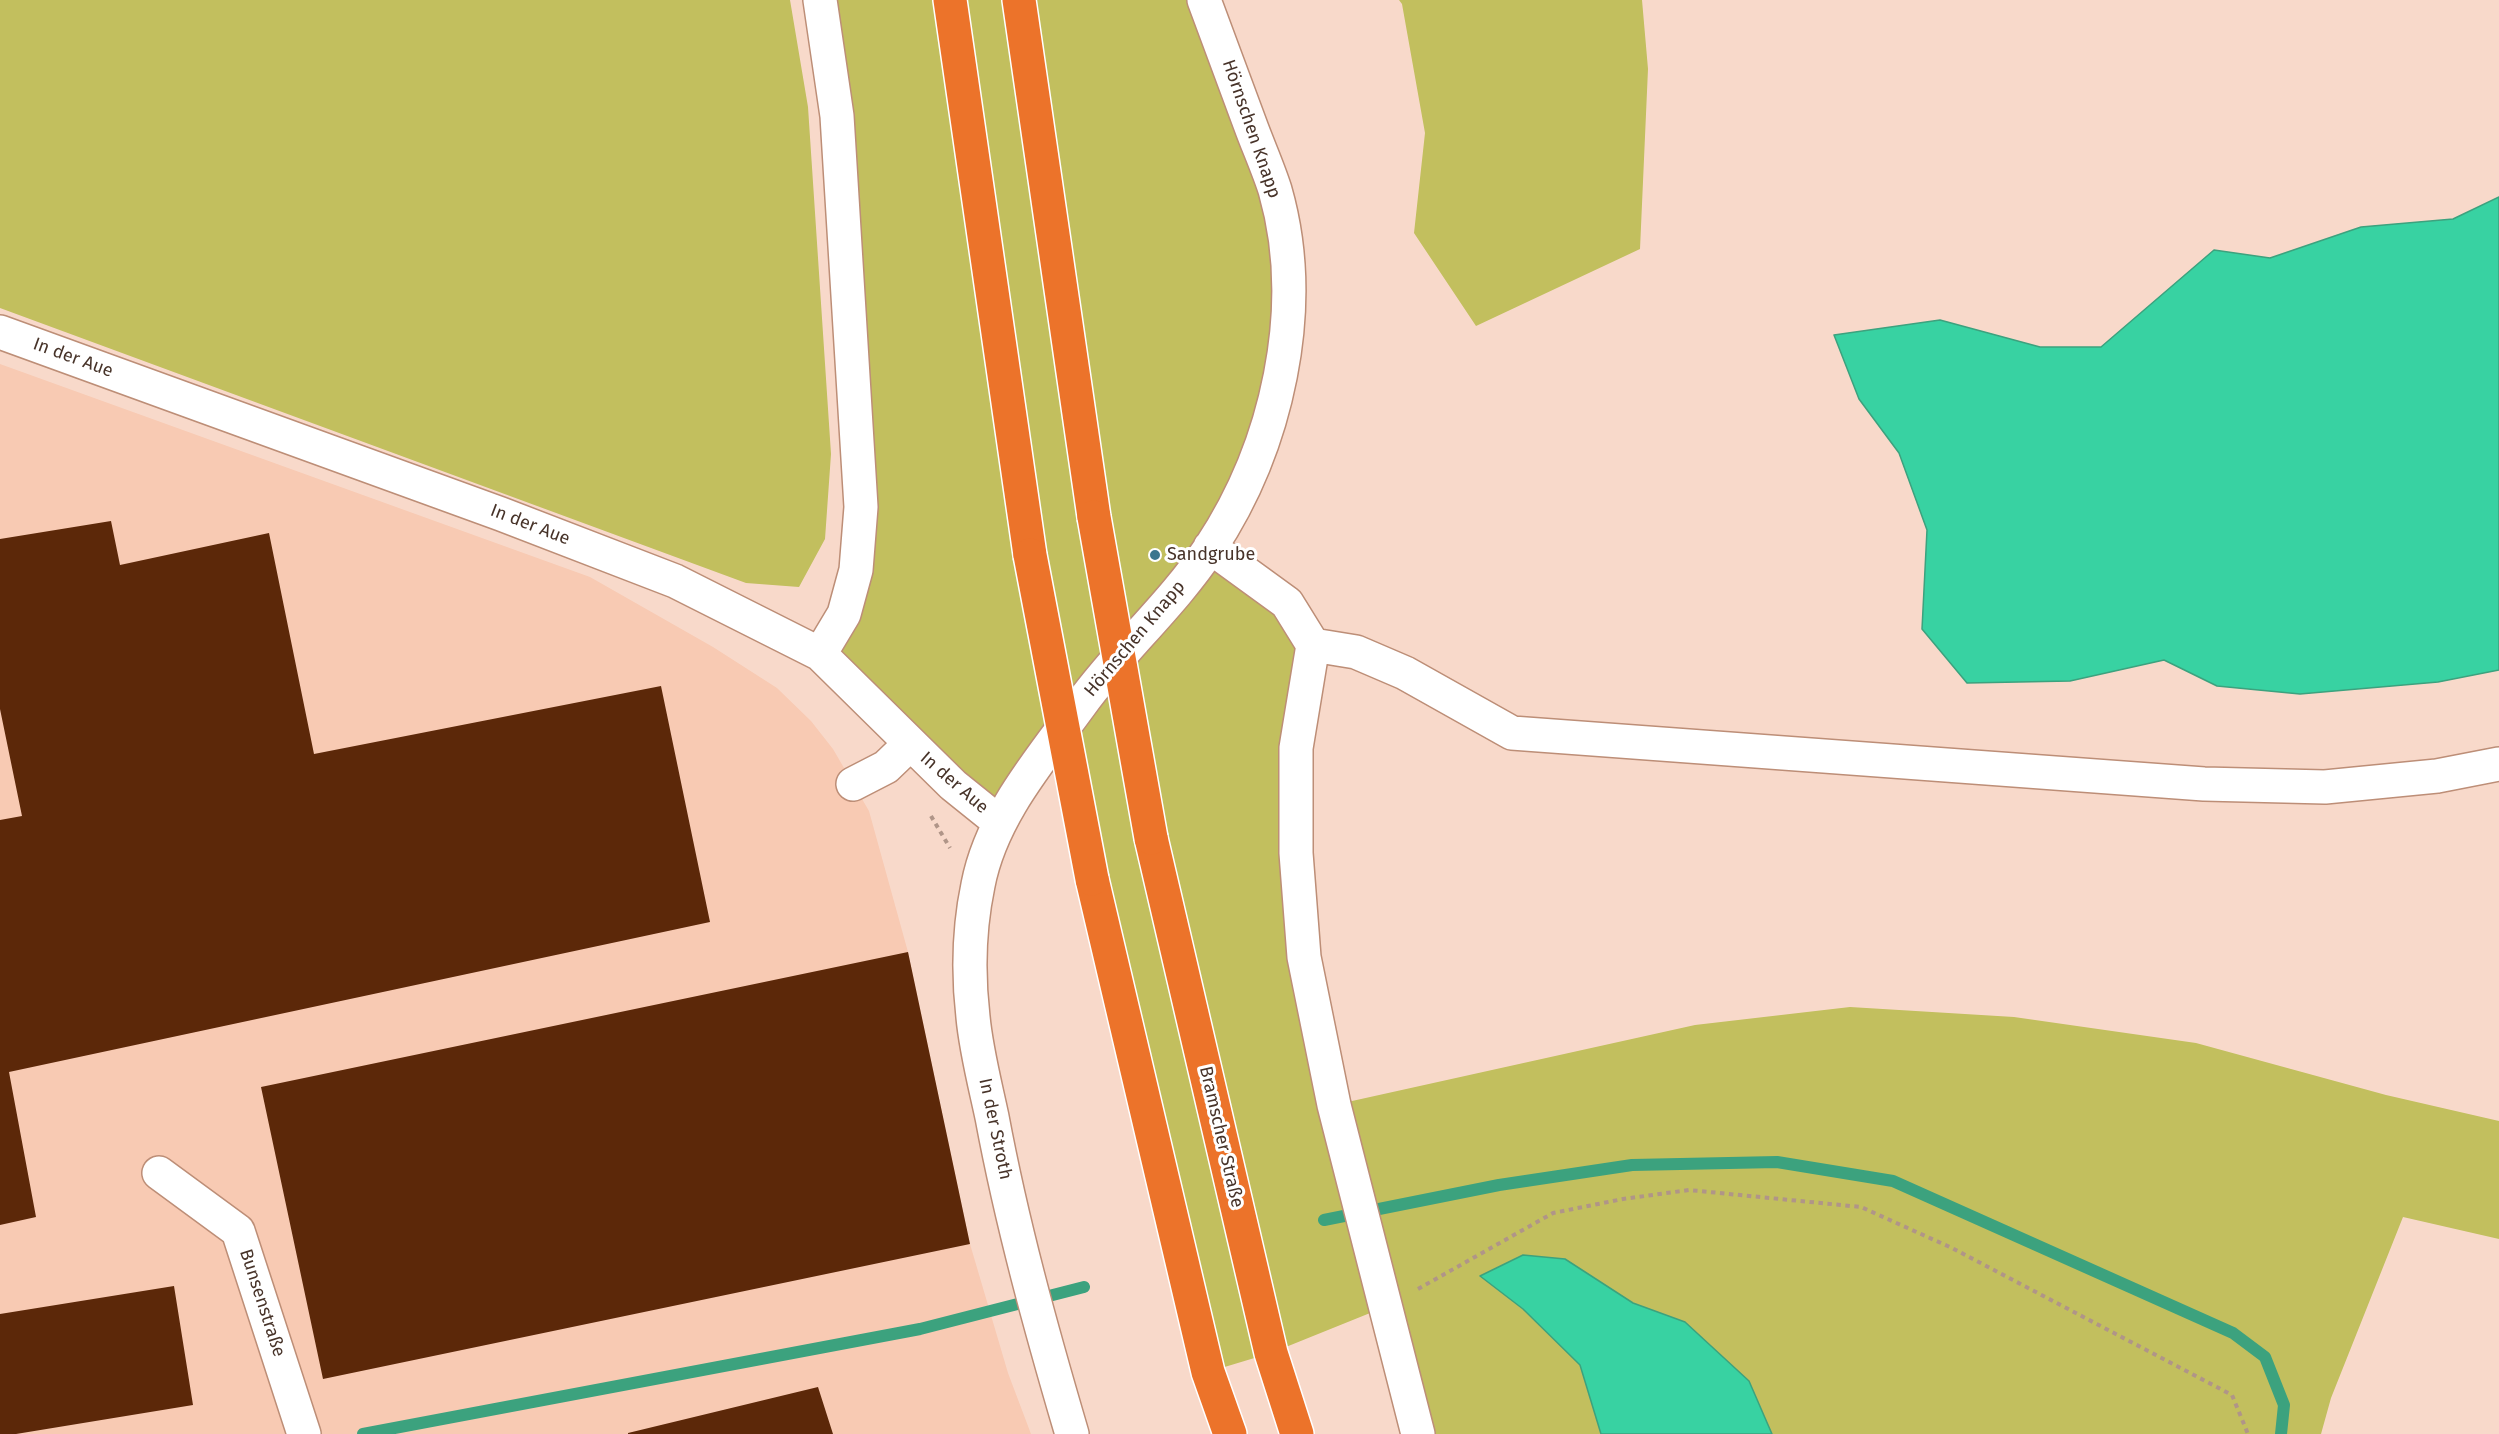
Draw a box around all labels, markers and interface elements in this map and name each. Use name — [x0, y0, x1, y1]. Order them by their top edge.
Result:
street label: Hörnschen Knapp — [1217, 57, 1285, 201]
street label: In der Aue — [30, 334, 116, 382]
street label: In der Aue — [487, 500, 573, 550]
place label: Sandgrube — [1167, 544, 1255, 566]
marker: Sandgrube — [1148, 548, 1162, 562]
street label: Hörnschen Knapp — [1080, 576, 1190, 702]
street label: In der Aue — [915, 747, 993, 819]
street label: Bramscher Straße — [1194, 1064, 1248, 1210]
street label: In der Stroth — [974, 1076, 1016, 1182]
street label: Bunsenstraße — [234, 1246, 290, 1360]

